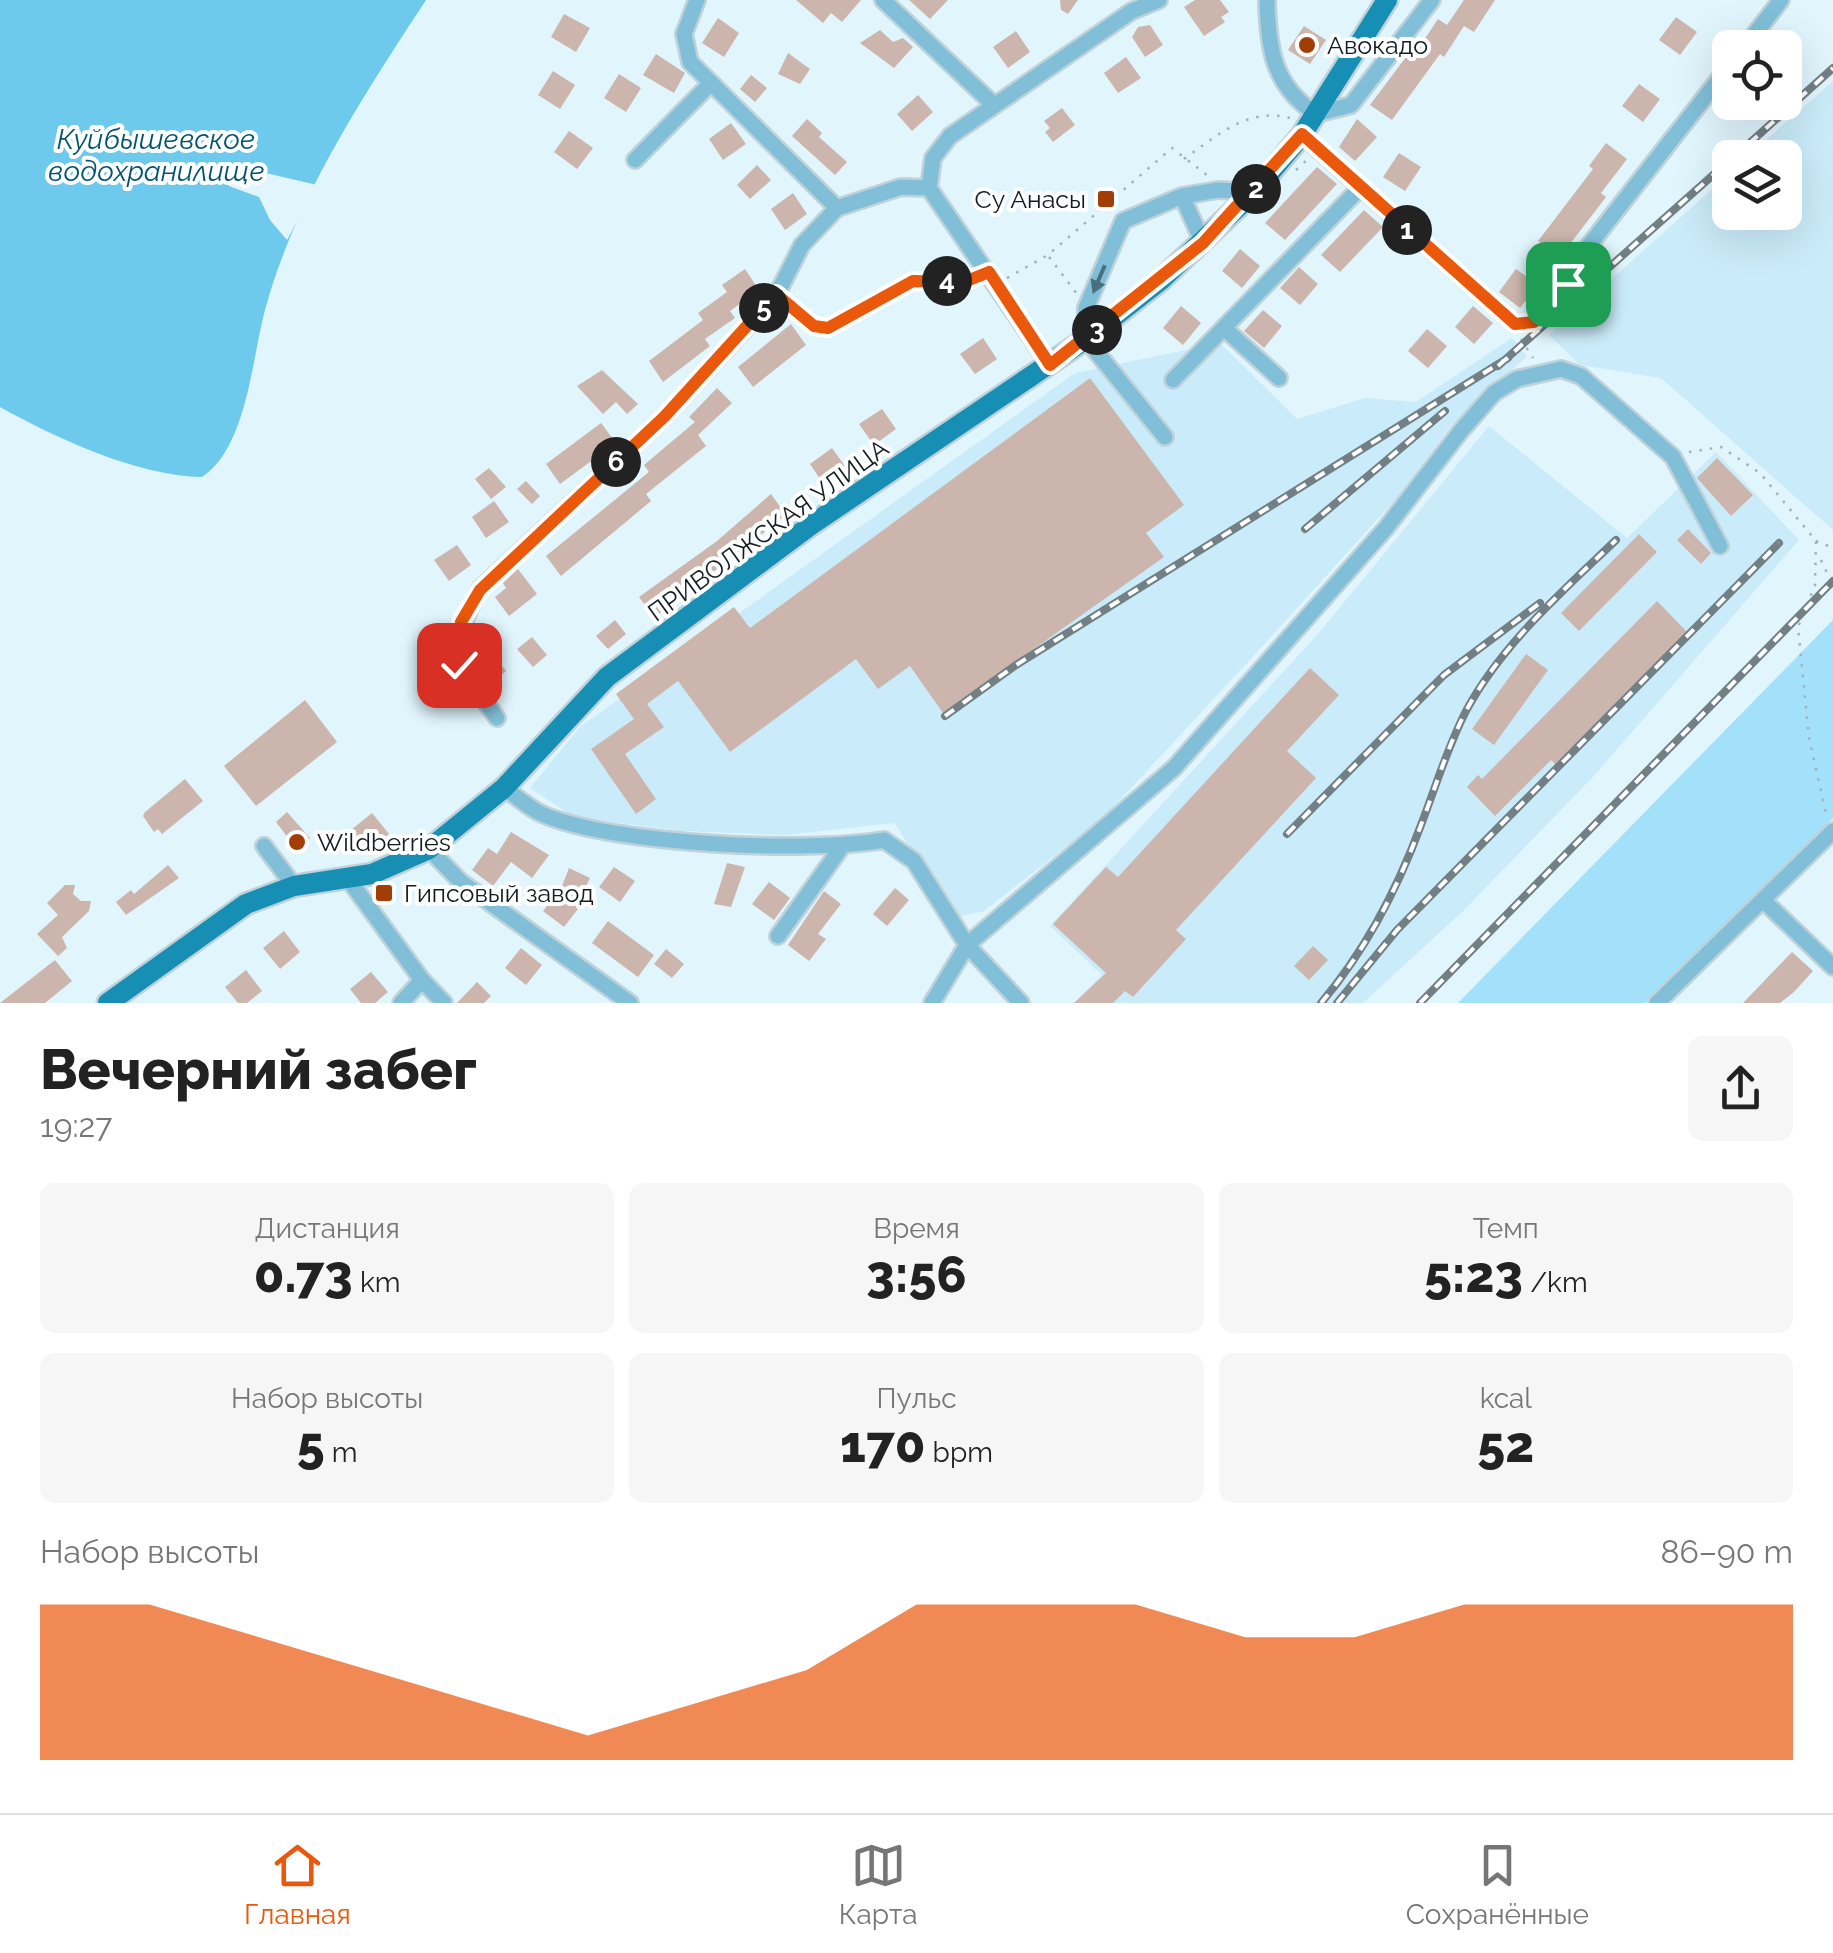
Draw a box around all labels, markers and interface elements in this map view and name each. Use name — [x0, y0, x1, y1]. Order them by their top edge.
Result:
place label: Авокадо — [1327, 30, 1428, 60]
map controls — [1712, 30, 1802, 230]
button: locate — [1712, 30, 1802, 120]
marker: Авокадо — [1296, 34, 1318, 56]
water label: Куйбышевское водохранилище — [47, 123, 265, 188]
button: layers — [1712, 140, 1802, 230]
pin: 2 — [1231, 164, 1281, 214]
text: 2 — [1248, 172, 1264, 205]
place label: Су Анасы — [975, 184, 1086, 214]
marker: Су Анасы — [1095, 188, 1117, 210]
pin: 1 — [1382, 205, 1432, 255]
text: 1 — [1400, 213, 1414, 246]
pin — [1526, 242, 1611, 327]
pin: 4 — [922, 256, 972, 306]
icon: arrive — [1541, 257, 1596, 312]
text: 4 — [939, 264, 955, 297]
one-way arrow — [1090, 264, 1106, 294]
pin: 5 — [739, 283, 789, 333]
text: 5 — [756, 291, 772, 324]
pin: 3 — [1072, 305, 1122, 355]
text: 3 — [1089, 313, 1105, 346]
street label: ПРИВОЛЖСКАЯ УЛИЦА — [642, 433, 894, 627]
pin: 6 — [591, 437, 641, 487]
text: 6 — [608, 445, 625, 478]
pin — [417, 623, 502, 708]
icon: check — [432, 638, 487, 693]
place label: Wildberries — [317, 827, 451, 857]
marker: Wildberries — [286, 831, 308, 853]
place label: Гипсовый завод — [404, 878, 594, 908]
marker: Гипсовый завод — [373, 882, 395, 904]
button: share — [1688, 1036, 1793, 1141]
text: Вечерний забег — [40, 1037, 477, 1102]
text: 19:27 — [40, 1107, 112, 1144]
text: Дистанция — [255, 1212, 400, 1245]
text: Время — [873, 1212, 960, 1245]
text: Темп — [1473, 1212, 1539, 1245]
text: 0.73 — [254, 1245, 353, 1304]
text: 3:56 — [866, 1245, 967, 1304]
text: 5:23 — [1424, 1245, 1523, 1304]
text: km — [353, 1266, 401, 1299]
text: /km — [1523, 1266, 1588, 1299]
text: Набор высоты — [231, 1382, 423, 1415]
text: Пульс — [876, 1382, 957, 1415]
text: kcal — [1480, 1382, 1532, 1415]
text: 5 — [297, 1415, 325, 1474]
text: 170 — [840, 1415, 925, 1474]
text: 52 — [1477, 1415, 1534, 1474]
text: m — [325, 1436, 358, 1469]
text: bpm — [925, 1436, 993, 1469]
text: Набор высоты — [40, 1533, 260, 1570]
text: 86–90 m — [1661, 1533, 1793, 1570]
tab: Главная — [244, 1838, 351, 1931]
tab: Карта — [839, 1838, 918, 1931]
tab: Сохранённые — [1406, 1838, 1589, 1931]

